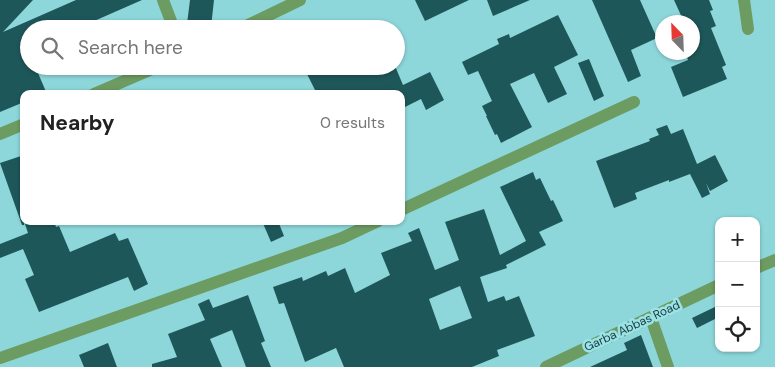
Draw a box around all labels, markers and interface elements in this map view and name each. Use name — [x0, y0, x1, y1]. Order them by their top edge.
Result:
north arrow — [655, 15, 700, 60]
search box — [20, 20, 405, 75]
icon: search — [38, 34, 66, 62]
text: Search here — [78, 35, 183, 60]
text: Nearby — [40, 109, 114, 137]
text: 0 results — [320, 112, 385, 133]
map controls — [715, 217, 760, 352]
button: + — [715, 217, 760, 262]
button: − — [715, 262, 760, 307]
street label: Garba Abbas Road — [582, 297, 682, 355]
button: locate — [715, 307, 760, 352]

